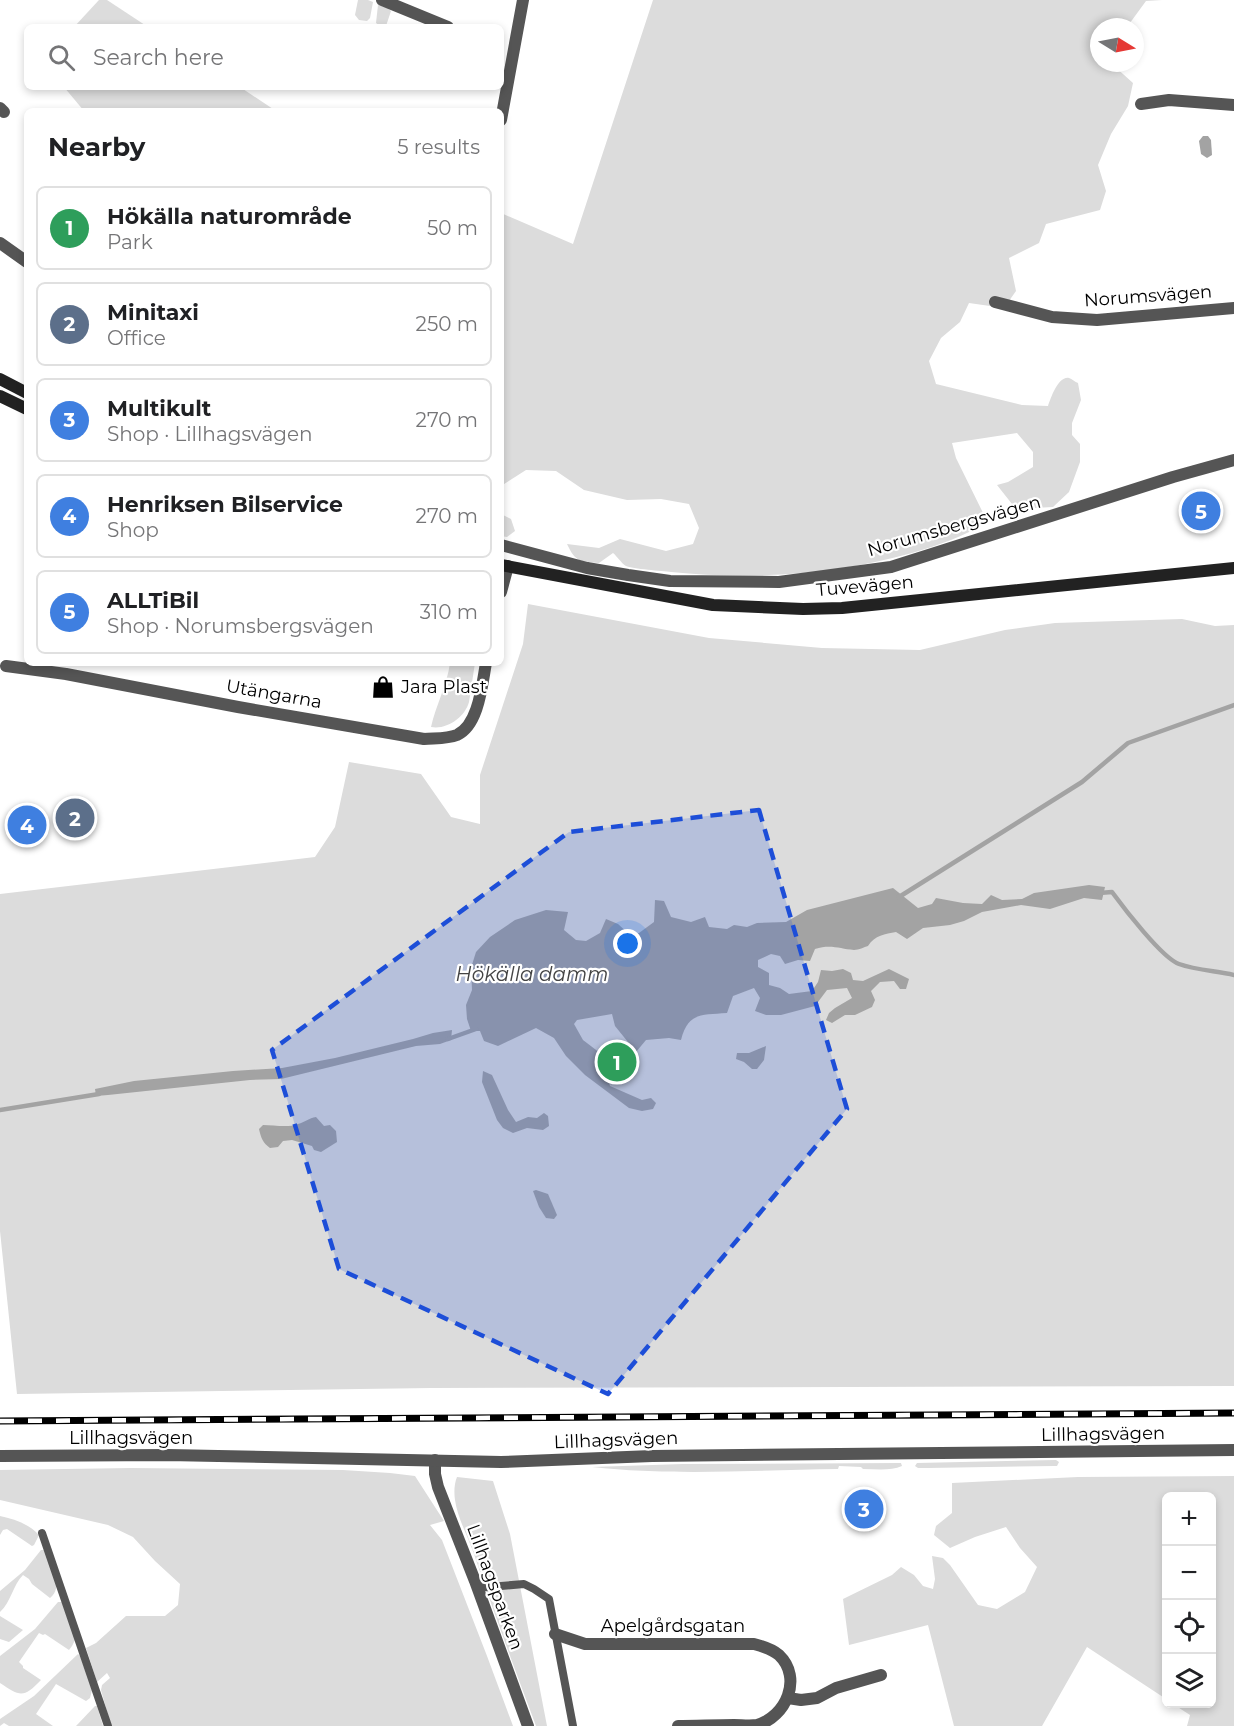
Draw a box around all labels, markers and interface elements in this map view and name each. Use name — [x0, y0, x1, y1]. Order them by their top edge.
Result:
north arrow — [1090, 18, 1144, 72]
search box — [24, 24, 504, 90]
icon: search — [45, 41, 78, 74]
text: Search here — [93, 44, 224, 71]
text: Nearby — [48, 131, 145, 163]
text: 5 results — [397, 135, 480, 159]
text: Hökälla naturområde — [107, 203, 352, 230]
text: 1 — [66, 216, 73, 240]
text: 50 m — [427, 216, 478, 240]
text: Park — [107, 230, 153, 254]
street label: Norumsvägen — [1083, 281, 1213, 311]
text: Minitaxi — [107, 299, 199, 326]
text: 2 — [64, 312, 75, 336]
text: 250 m — [416, 312, 478, 336]
text: Office — [107, 326, 166, 350]
text: Multikult — [107, 395, 211, 422]
text: 3 — [64, 408, 75, 432]
text: 270 m — [416, 408, 478, 432]
text: Shop · Lillhagsvägen — [107, 422, 313, 446]
pin: 5 — [1182, 488, 1220, 534]
text: Henriksen Bilservice — [107, 491, 343, 518]
street label: Norumsbergsvägen — [865, 491, 1043, 561]
text: 4 — [63, 504, 76, 528]
text: 270 m — [416, 504, 478, 528]
text: Shop — [107, 518, 159, 542]
street label: Tuvevägen — [815, 571, 915, 601]
text: ALLTiBil — [107, 587, 199, 614]
text: 5 — [64, 600, 75, 624]
text: 310 m — [420, 600, 478, 624]
text: Shop · Norumsbergsvägen — [107, 614, 374, 638]
shop icon: Jara Plast — [370, 674, 396, 700]
street label: Utängarna — [224, 675, 324, 713]
place label: Jara Plast — [400, 676, 487, 698]
pin: 2 — [56, 796, 94, 840]
pin: 4 — [8, 802, 46, 848]
your location — [613, 929, 642, 958]
water label: Hökälla damm — [456, 962, 608, 986]
pin: 1 — [598, 1040, 636, 1084]
street label: Lillhagsvägen — [1041, 1422, 1165, 1446]
street label: Lillhagsvägen — [69, 1427, 193, 1449]
street label: Lillhagsvägen — [554, 1427, 678, 1453]
pin: 3 — [844, 1486, 884, 1532]
map controls — [1162, 1492, 1216, 1708]
button: + — [1162, 1492, 1216, 1546]
street label: Lillhagsparken — [462, 1521, 528, 1653]
button: − — [1162, 1546, 1216, 1600]
button: locate — [1162, 1600, 1216, 1654]
street label: Apelgårdsgatan — [601, 1615, 745, 1637]
button: layers — [1162, 1654, 1216, 1708]

